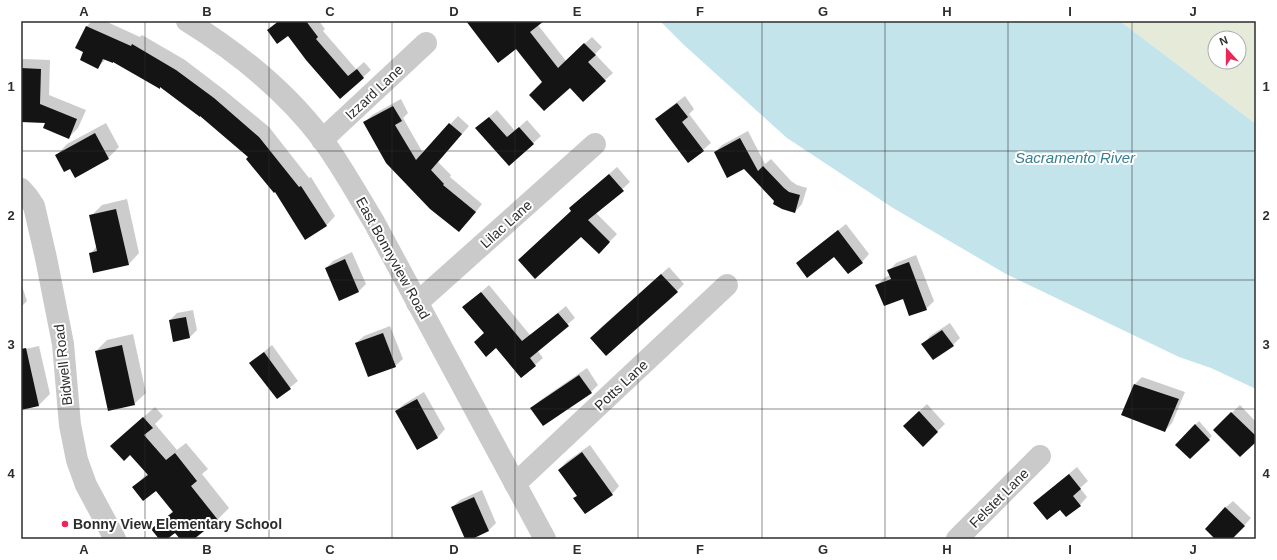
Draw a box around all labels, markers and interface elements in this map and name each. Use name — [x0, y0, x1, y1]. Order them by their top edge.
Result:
text: A — [79, 4, 89, 19]
text: B — [202, 4, 212, 19]
text: C — [325, 4, 335, 19]
text: D — [449, 4, 459, 19]
text: E — [573, 4, 582, 19]
text: F — [696, 4, 704, 19]
text: G — [818, 4, 828, 19]
text: H — [942, 4, 952, 19]
text: I — [1068, 4, 1072, 19]
text: J — [1189, 4, 1197, 19]
north arrow — [1207, 30, 1247, 70]
text: N — [1218, 34, 1229, 48]
street label: Izzard Lane — [342, 61, 406, 123]
text: 1 — [7, 79, 15, 94]
text: 1 — [1262, 79, 1270, 94]
water label: Sacramento River — [1015, 149, 1136, 166]
street label: East Bonnyview Road — [353, 194, 433, 322]
street label: Lilac Lane — [477, 197, 535, 251]
text: 2 — [7, 208, 15, 223]
text: 2 — [1262, 208, 1270, 223]
street label: Bidwell Road — [51, 324, 75, 406]
text: 3 — [7, 337, 15, 352]
text: 3 — [1262, 337, 1270, 352]
street label: Potts Lane — [591, 356, 651, 414]
street label: Felstet Lane — [966, 465, 1032, 531]
text: 4 — [7, 466, 15, 481]
text: 4 — [1262, 466, 1270, 481]
place label: Bonny View Elementary School — [73, 516, 282, 532]
marker: Bonny View Elementary School — [60, 519, 70, 529]
text: A — [79, 542, 89, 557]
text: B — [202, 542, 212, 557]
text: C — [325, 542, 335, 557]
text: D — [449, 542, 459, 557]
text: E — [573, 542, 582, 557]
text: F — [696, 542, 704, 557]
text: G — [818, 542, 828, 557]
text: H — [942, 542, 952, 557]
text: I — [1068, 542, 1072, 557]
text: J — [1189, 542, 1197, 557]

